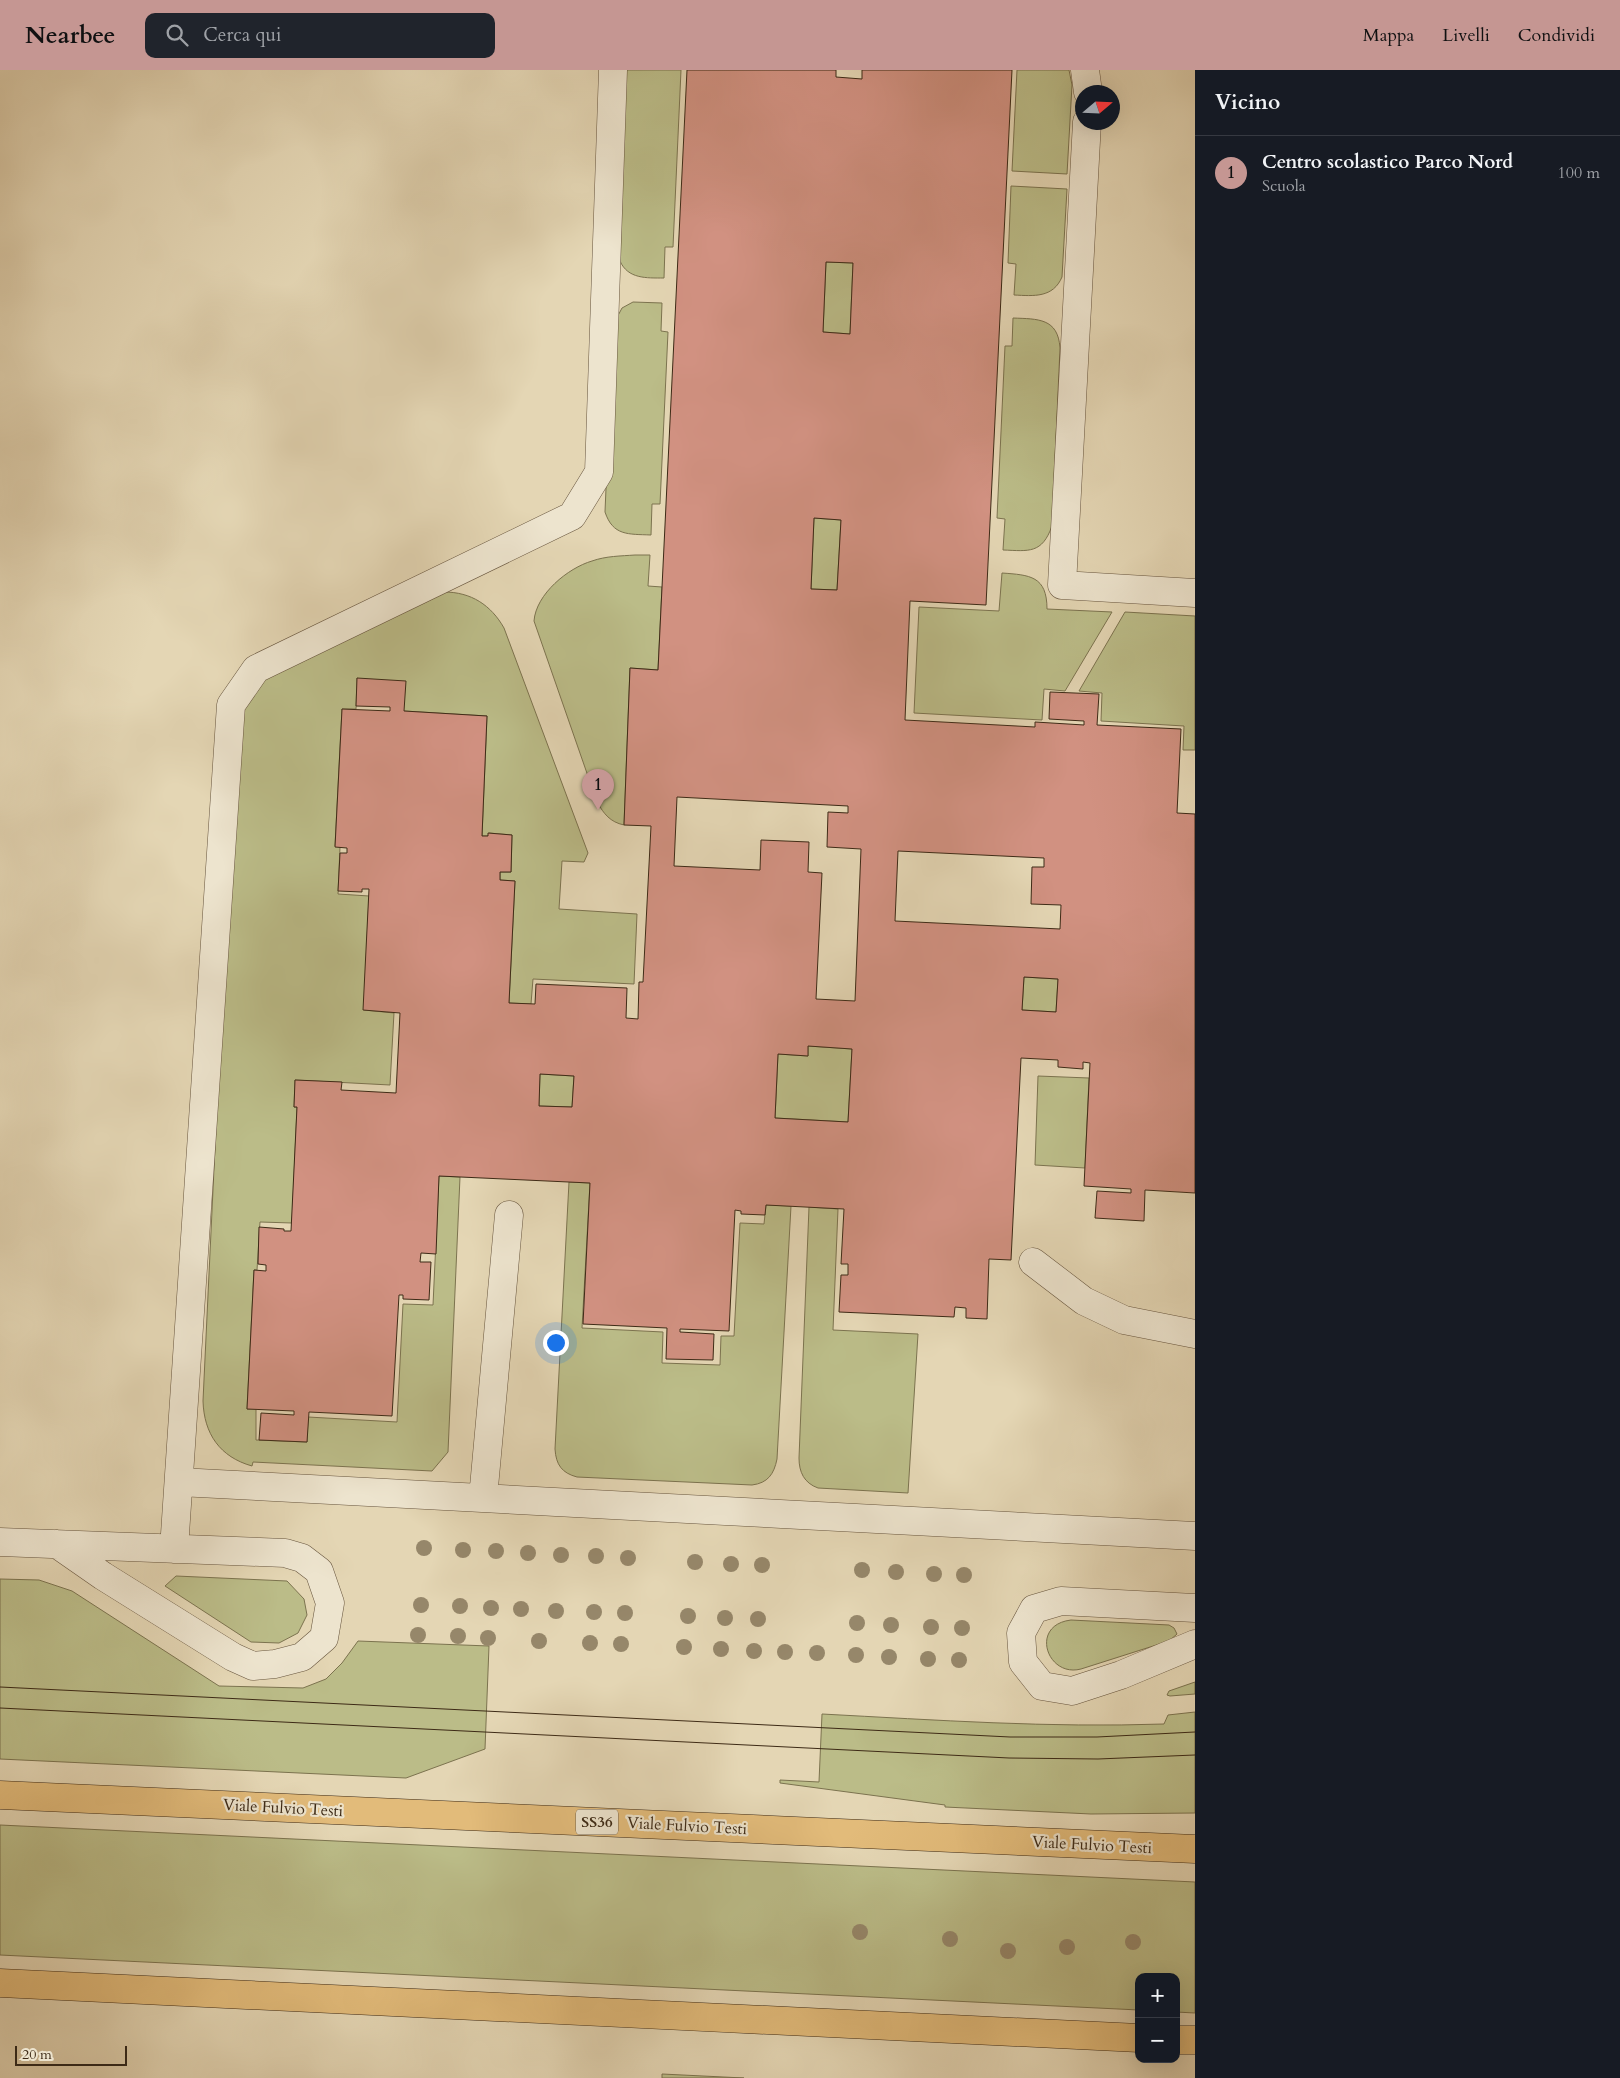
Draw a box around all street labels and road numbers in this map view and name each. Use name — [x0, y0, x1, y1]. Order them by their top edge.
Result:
street label: Viale Fulvio Testi — [222, 1794, 344, 1822]
road number: SS36 — [576, 1810, 618, 1834]
street label: Viale Fulvio Testi — [626, 1812, 748, 1840]
street label: Viale Fulvio Testi — [1031, 1831, 1153, 1859]

